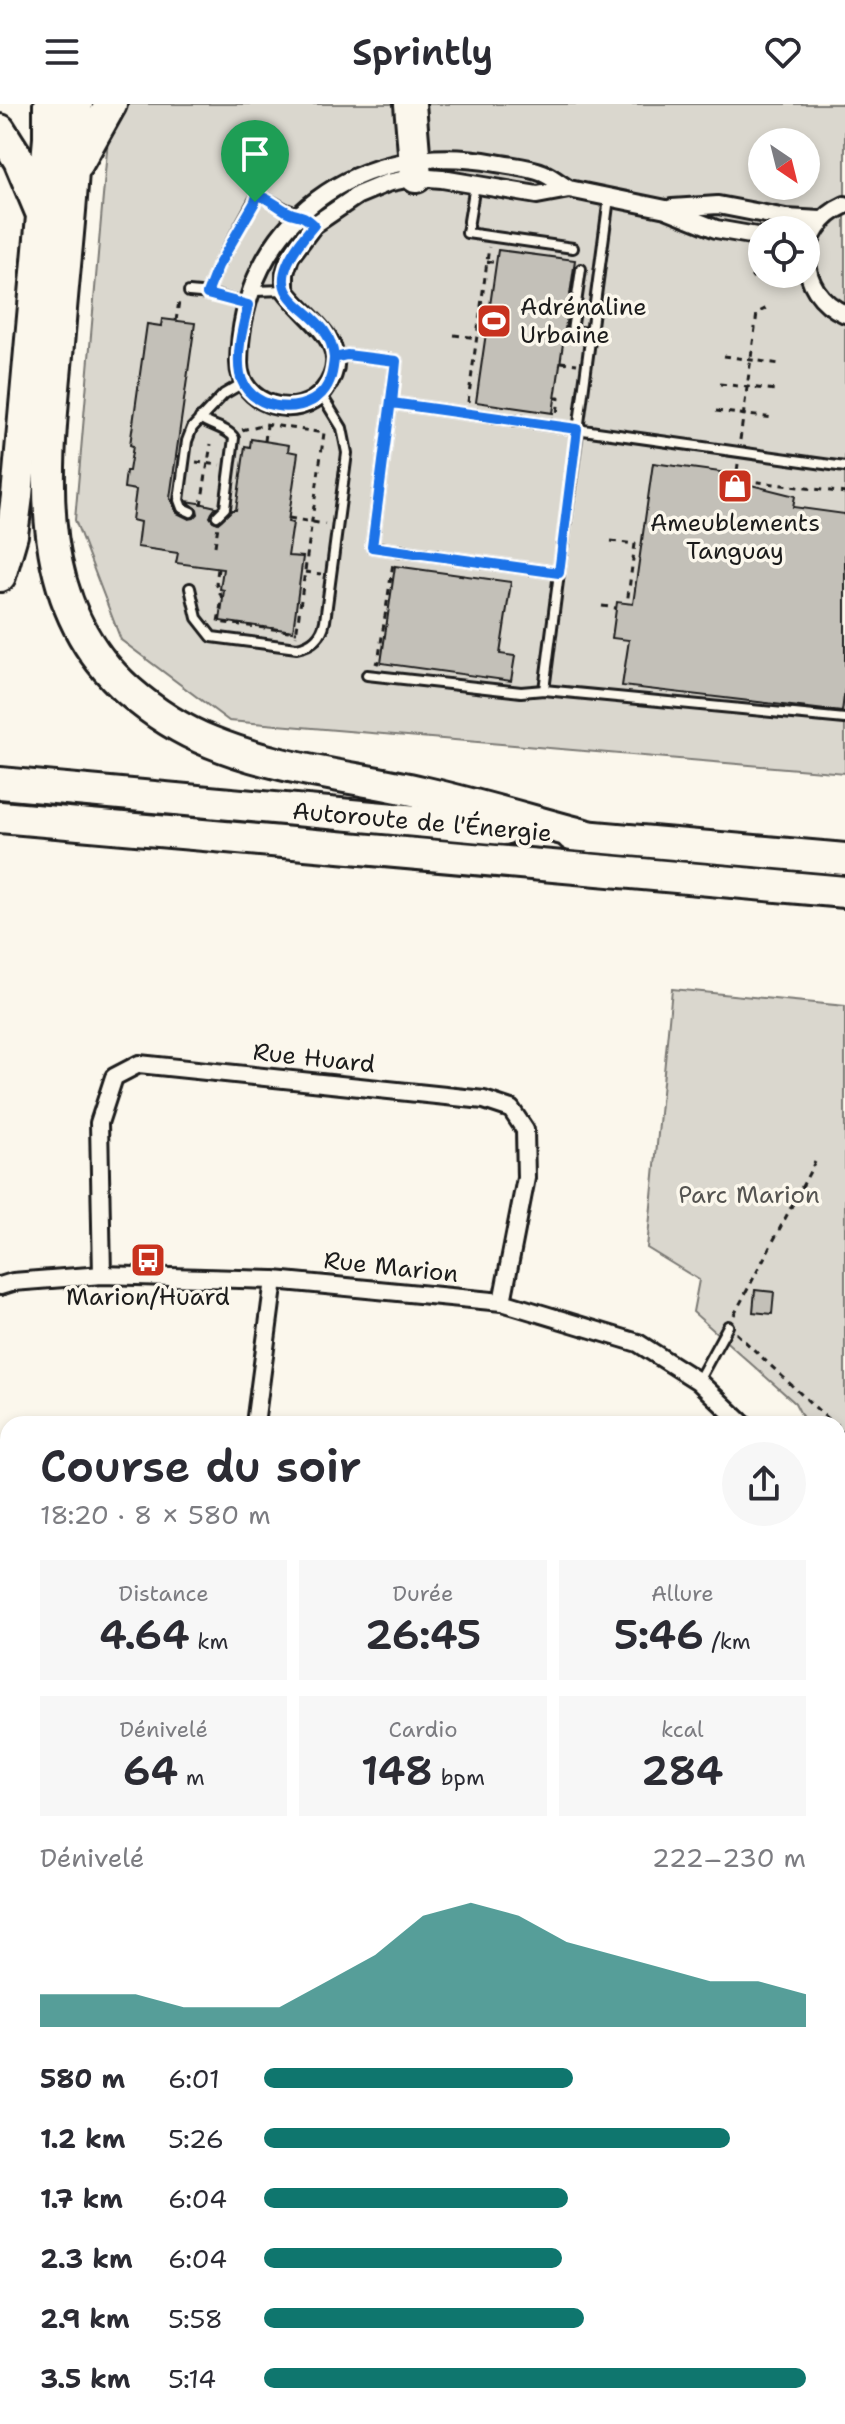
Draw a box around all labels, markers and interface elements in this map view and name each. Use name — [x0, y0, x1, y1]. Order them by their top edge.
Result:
text: Sprintly — [352, 28, 493, 77]
icon: menu — [40, 30, 84, 74]
icon: heart — [761, 30, 805, 74]
pin — [221, 120, 289, 202]
north arrow — [748, 128, 820, 200]
map controls — [748, 128, 820, 288]
icon: arrive — [233, 132, 277, 176]
button: locate — [748, 216, 820, 288]
place label: Adrénaline Urbaine — [520, 291, 647, 351]
sports icon: Adrénaline Urbaine — [475, 302, 513, 340]
shop icon: Ameublements Tanguay — [716, 467, 754, 505]
place label: Ameublements Tanguay — [650, 507, 820, 567]
street label: Autoroute de l'Énergie — [291, 795, 553, 849]
street label: Rue Huard — [251, 1036, 377, 1080]
park label: Parc Marion — [678, 1179, 820, 1211]
bus stop icon: Marion/Huard — [129, 1241, 167, 1279]
street label: Rue Marion — [322, 1244, 460, 1290]
place label: Marion/Huard — [66, 1281, 230, 1313]
text: Course du soir — [40, 1437, 361, 1496]
button: share — [722, 1442, 806, 1526]
text: 18:20 · 8 × 580 m — [40, 1497, 271, 1532]
text: Distance — [119, 1579, 209, 1608]
text: Durée — [393, 1579, 453, 1608]
text: Allure — [651, 1579, 714, 1608]
text: 4.64 — [99, 1608, 190, 1662]
text: 26:45 — [365, 1608, 481, 1662]
text: 5:46 — [614, 1608, 704, 1662]
text: km — [190, 1627, 228, 1656]
text: /km — [704, 1627, 751, 1656]
text: Dénivelé — [119, 1715, 208, 1744]
text: Cardio — [388, 1715, 458, 1744]
text: kcal — [661, 1715, 704, 1744]
text: 64 — [123, 1744, 178, 1798]
text: 148 — [361, 1744, 433, 1798]
text: 284 — [641, 1744, 724, 1798]
text: m — [178, 1763, 205, 1792]
text: bpm — [433, 1763, 485, 1792]
text: Dénivelé — [40, 1840, 145, 1875]
text: 222–230 m — [652, 1840, 806, 1875]
text: 580 m — [40, 2061, 125, 2096]
text: 6:01 — [168, 2061, 220, 2096]
text: 1.2 km — [40, 2121, 125, 2156]
text: 5:26 — [168, 2121, 224, 2156]
text: 1.7 km — [40, 2181, 123, 2216]
text: 6:04 — [168, 2181, 227, 2216]
text: 2.3 km — [40, 2241, 133, 2276]
text: 6:04 — [168, 2241, 227, 2276]
text: 2.9 km — [40, 2301, 130, 2336]
text: 5:58 — [168, 2301, 223, 2336]
text: 3.5 km — [40, 2361, 131, 2396]
text: 5:14 — [168, 2361, 216, 2396]

